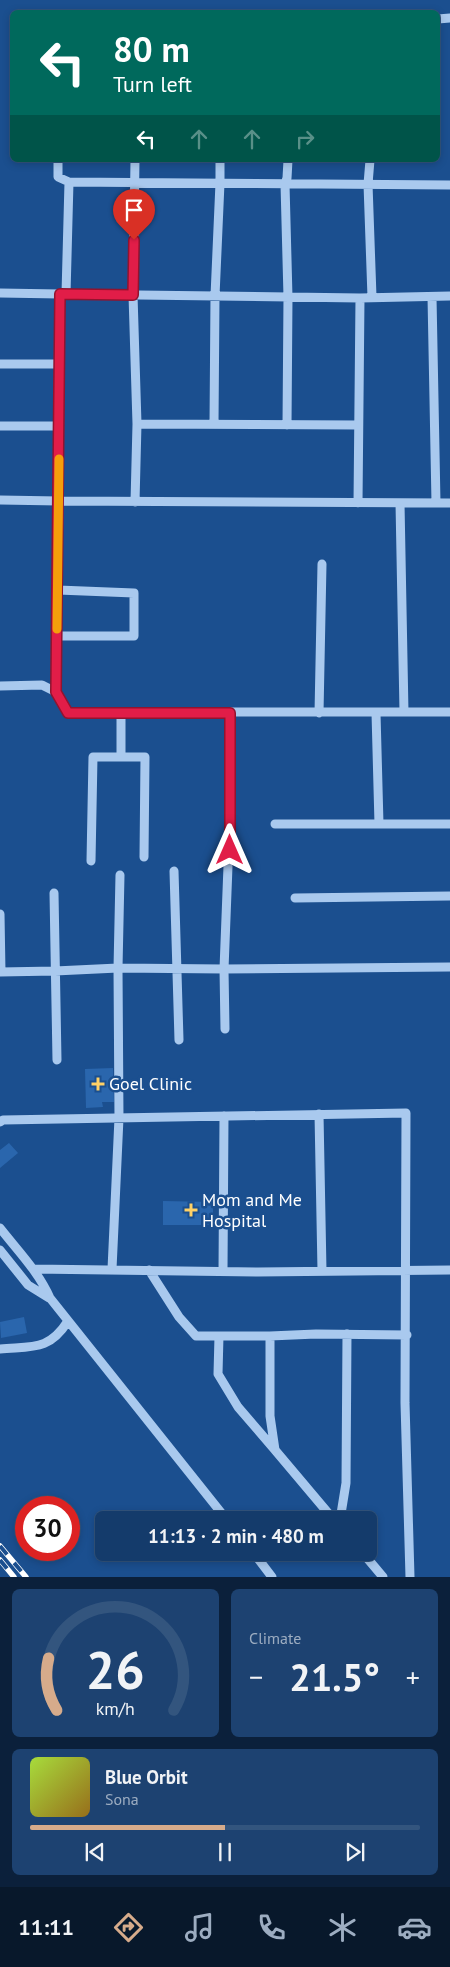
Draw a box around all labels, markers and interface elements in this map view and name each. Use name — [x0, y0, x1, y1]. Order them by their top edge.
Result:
text: 80 m — [113, 26, 190, 72]
icon: left — [30, 30, 95, 95]
text: Turn left — [113, 70, 192, 98]
icon: left — [132, 125, 160, 153]
icon: ahead — [185, 125, 213, 153]
icon: ahead — [238, 125, 266, 153]
icon: right — [291, 125, 319, 153]
pin — [113, 189, 155, 240]
icon: arrive — [120, 196, 148, 224]
position arrow — [203, 823, 255, 875]
place label: Goel Clinic — [109, 1072, 192, 1095]
marker: Goel Clinic — [91, 1077, 105, 1091]
place label: Mom and Me Hospital — [202, 1188, 302, 1232]
marker: Mom and Me Hospital — [184, 1203, 198, 1217]
speed limit sign: 30 — [15, 1496, 80, 1561]
text: 11:13 · 2 min · 480 m — [148, 1524, 324, 1548]
text: Climate — [249, 1628, 301, 1648]
text: 26 — [86, 1636, 145, 1703]
text: 21.5° — [289, 1652, 380, 1701]
text: − — [249, 1658, 263, 1695]
text: + — [406, 1658, 420, 1695]
text: km/h — [96, 1697, 135, 1720]
text: Blue Orbit — [105, 1765, 188, 1789]
text: Sona — [105, 1789, 139, 1809]
icon: previous — [81, 1838, 109, 1866]
icon: pause — [211, 1838, 239, 1866]
icon: next — [341, 1838, 369, 1866]
icon: directions — [111, 1910, 146, 1945]
icon: music — [182, 1910, 217, 1945]
icon: phone — [254, 1910, 289, 1945]
icon: climate — [325, 1910, 360, 1945]
icon: car — [397, 1910, 432, 1945]
text: 11:11 — [18, 1913, 74, 1941]

